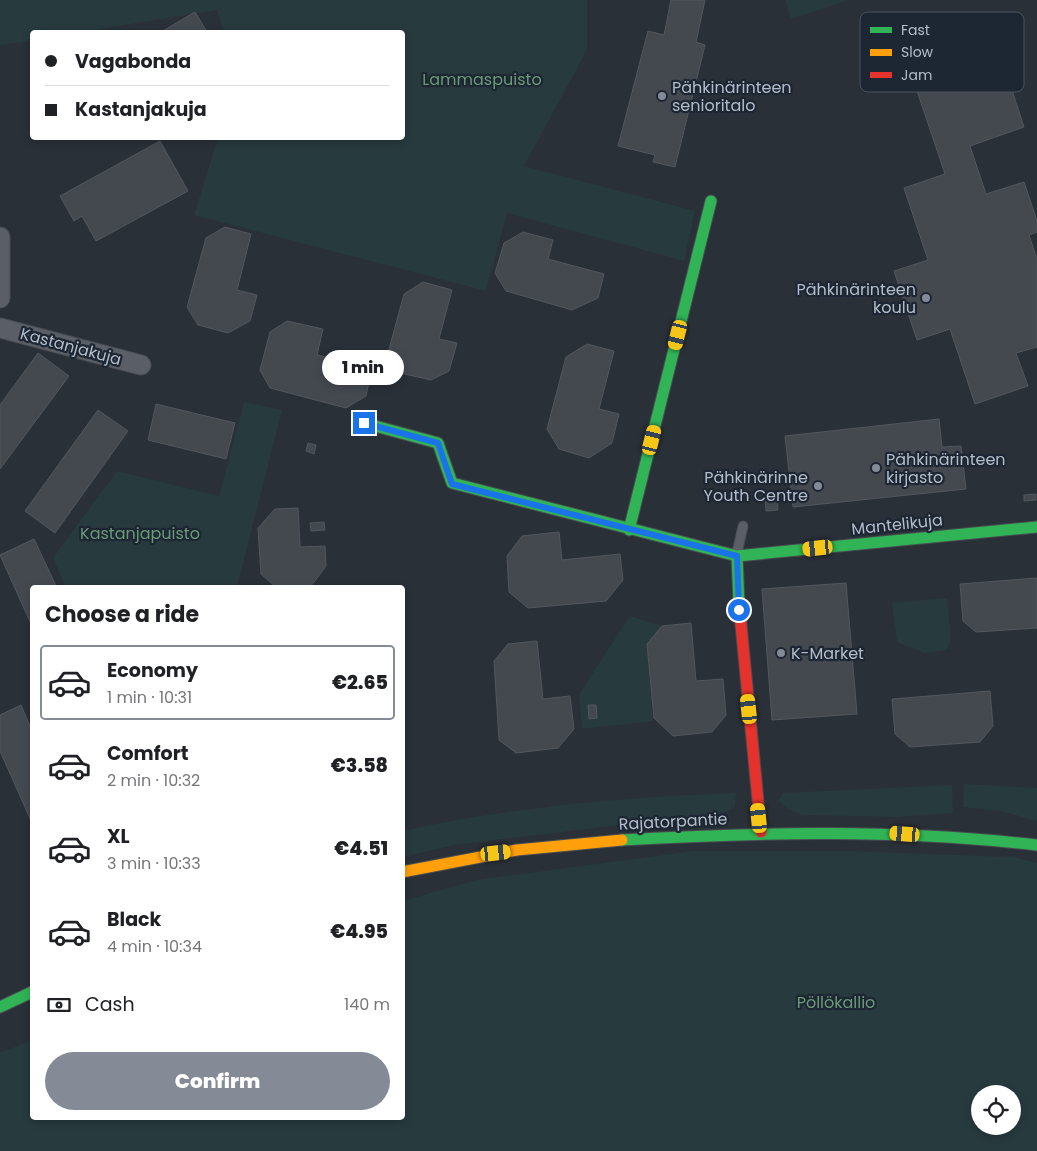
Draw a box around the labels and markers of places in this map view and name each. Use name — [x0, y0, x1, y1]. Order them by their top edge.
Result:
place label: Pähkinärinteen senioritalo — [672, 76, 792, 117]
marker: Pähkinärinteen senioritalo — [656, 90, 668, 102]
place label: Pähkinärinteen koulu — [796, 278, 916, 319]
marker: Pähkinärinteen koulu — [920, 292, 932, 304]
place label: Pähkinärinteen kirjasto — [886, 448, 1006, 489]
marker: Pähkinärinteen kirjasto — [870, 462, 882, 474]
place label: Pähkinärinne Youth Centre — [704, 466, 808, 507]
marker: Pähkinärinne Youth Centre — [812, 480, 824, 492]
place label: K-Market — [791, 642, 864, 665]
marker: K-Market — [775, 647, 787, 659]

